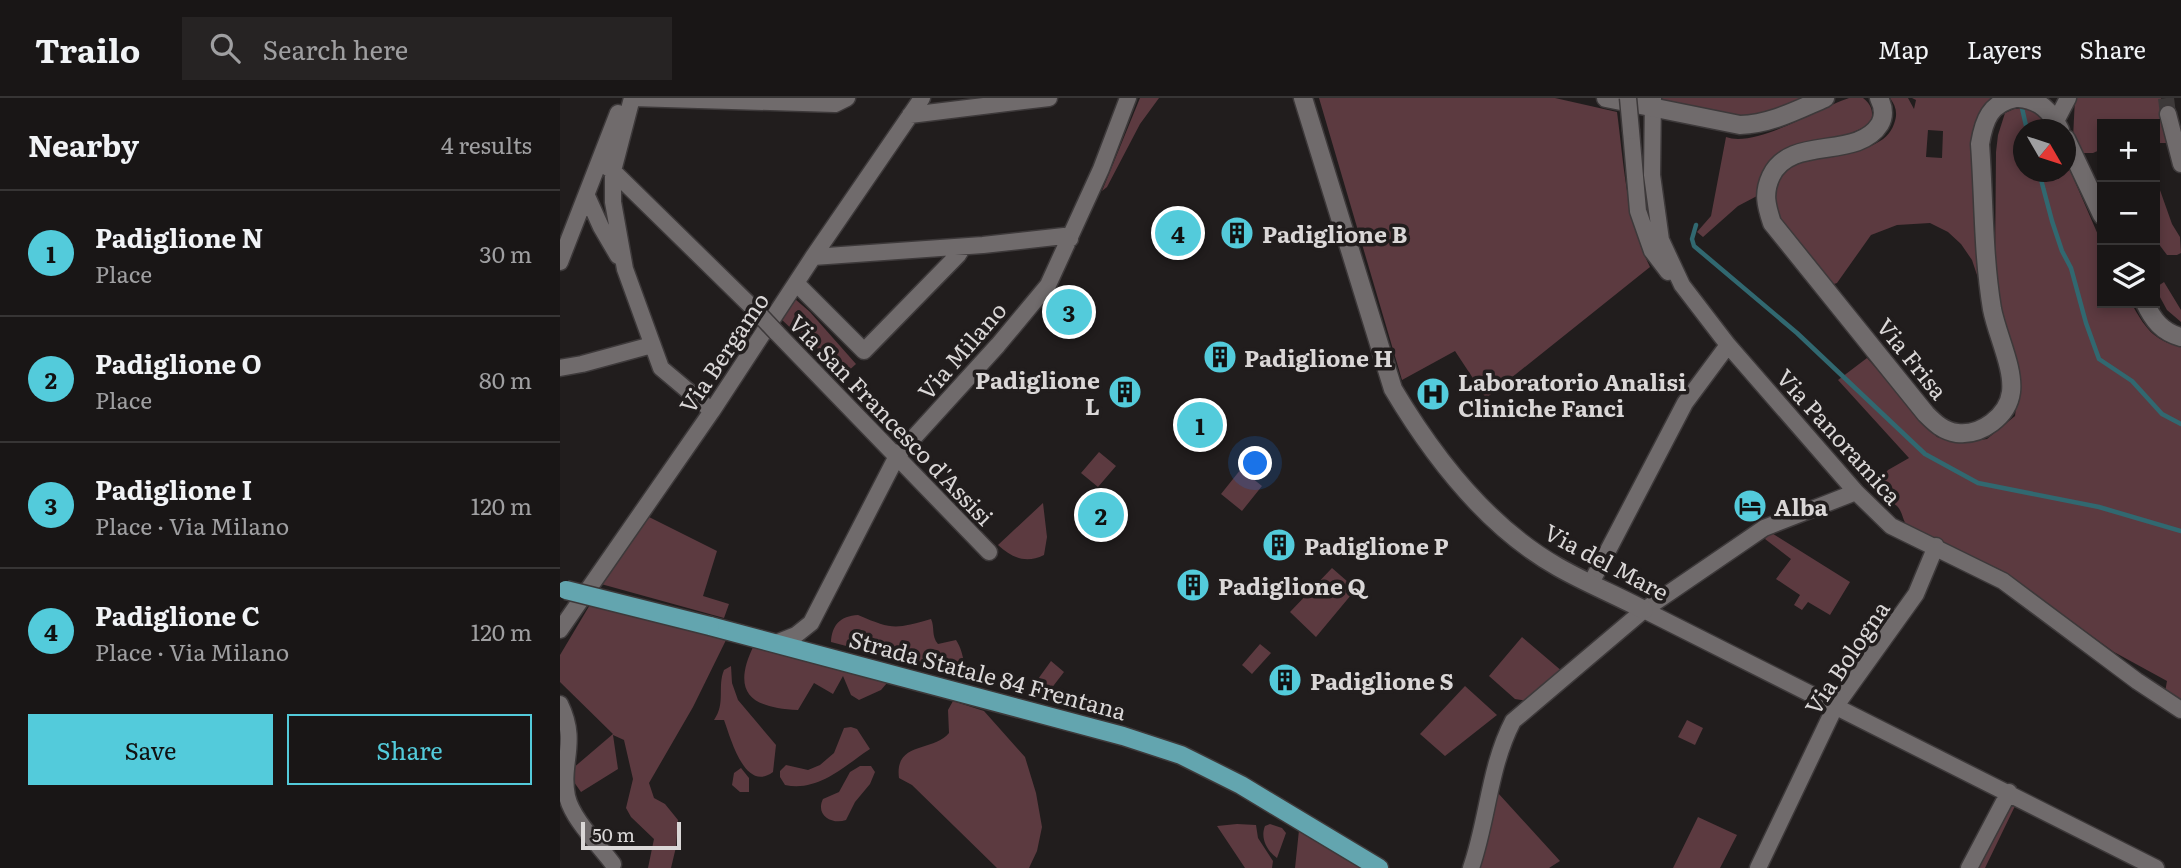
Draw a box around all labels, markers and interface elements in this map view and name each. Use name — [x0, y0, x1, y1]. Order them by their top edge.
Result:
search box — [182, 17, 672, 80]
text: Trailo — [35, 24, 140, 73]
icon: search — [206, 29, 244, 67]
text: Search here — [262, 29, 408, 68]
text: Map — [1878, 31, 1929, 66]
text: Layers — [1967, 31, 2041, 66]
text: Share — [2079, 31, 2146, 66]
north arrow — [2013, 119, 2076, 182]
map controls — [2097, 119, 2160, 308]
button: + — [2097, 119, 2160, 182]
text: Nearby — [28, 122, 139, 166]
text: 4 results — [441, 127, 532, 161]
button: − — [2097, 182, 2160, 245]
pin: 4 — [1155, 207, 1201, 259]
building icon: Padiglione B — [1218, 214, 1256, 252]
place label: Padiglione B — [1262, 216, 1408, 250]
text: Padiglione N — [95, 217, 263, 256]
text: 1 — [46, 236, 56, 270]
text: 30 m — [479, 236, 532, 270]
button: layers — [2097, 245, 2160, 308]
text: Place — [95, 256, 152, 290]
street label: Via Bergamo — [670, 285, 776, 419]
pin: 3 — [1046, 286, 1092, 338]
street label: Via Milano — [909, 293, 1013, 407]
street label: Via San Francesco d'Assisi — [782, 306, 1002, 533]
street label: Via Frisa — [1869, 310, 1957, 407]
building icon: Padiglione H — [1201, 338, 1239, 376]
place label: Padiglione H — [1244, 340, 1393, 374]
text: Padiglione O — [95, 343, 262, 382]
street label: Via Panoramica — [1770, 361, 1911, 512]
text: 2 — [45, 362, 57, 396]
text: 80 m — [479, 362, 532, 396]
place label: Padiglione L — [975, 362, 1100, 422]
place label: Laboratorio Analisi Cliniche Fanci — [1458, 364, 1686, 424]
building icon: Padiglione L — [1106, 373, 1144, 411]
hospital icon: Laboratorio Analisi Cliniche Fanci — [1414, 375, 1452, 413]
text: Place — [95, 382, 152, 416]
pin: 1 — [1177, 399, 1223, 451]
your location — [1238, 446, 1272, 480]
text: Padiglione I — [95, 469, 252, 508]
hotel icon: Alba — [1731, 487, 1769, 525]
text: 3 — [45, 488, 57, 522]
text: 120 m — [471, 488, 532, 522]
pin: 2 — [1078, 489, 1124, 541]
place label: Alba — [1774, 489, 1829, 523]
text: Place · Via Milano — [95, 508, 289, 542]
street label: Via del Mare — [1539, 514, 1675, 608]
building icon: Padiglione P — [1260, 526, 1298, 564]
place label: Padiglione P — [1304, 528, 1449, 562]
building icon: Padiglione Q — [1174, 566, 1212, 604]
place label: Padiglione Q — [1218, 568, 1369, 602]
street label: Via Bologna — [1795, 593, 1897, 721]
text: Padiglione C — [95, 595, 260, 634]
text: 4 — [44, 614, 58, 648]
text: 120 m — [471, 614, 532, 648]
street label: Strada Statale 84 Frentana — [846, 621, 1131, 728]
text: Place · Via Milano — [95, 634, 289, 668]
building icon: Padiglione S — [1266, 661, 1304, 699]
place label: Padiglione S — [1310, 663, 1454, 697]
button: Save — [28, 714, 273, 785]
button: Share — [287, 714, 532, 785]
scale bar — [581, 819, 681, 851]
text: 50 m — [592, 820, 635, 848]

